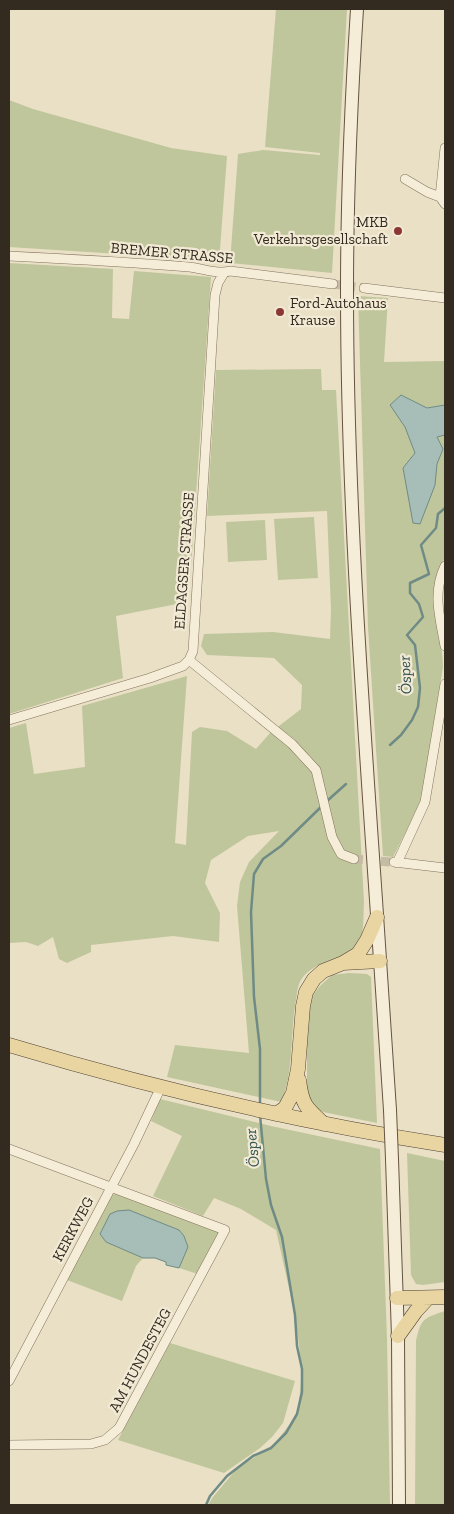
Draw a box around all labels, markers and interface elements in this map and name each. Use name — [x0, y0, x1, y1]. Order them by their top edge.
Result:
place label: MKB Verkehrsgesellschaft — [253, 213, 388, 248]
marker: MKB Verkehrsgesellschaft — [392, 225, 404, 237]
street label: BREMER STRASSE — [110, 239, 234, 267]
place label: Ford-Autohaus Krause — [290, 294, 387, 329]
marker: Ford-Autohaus Krause — [274, 306, 286, 318]
street label: ELDAGSER STRASSE — [170, 492, 198, 630]
water label: Ösper — [394, 655, 416, 695]
water label: Ösper — [241, 1127, 263, 1168]
street label: KERKWEG — [48, 1194, 98, 1264]
street label: AM HUNDESTEG — [105, 1305, 175, 1415]

